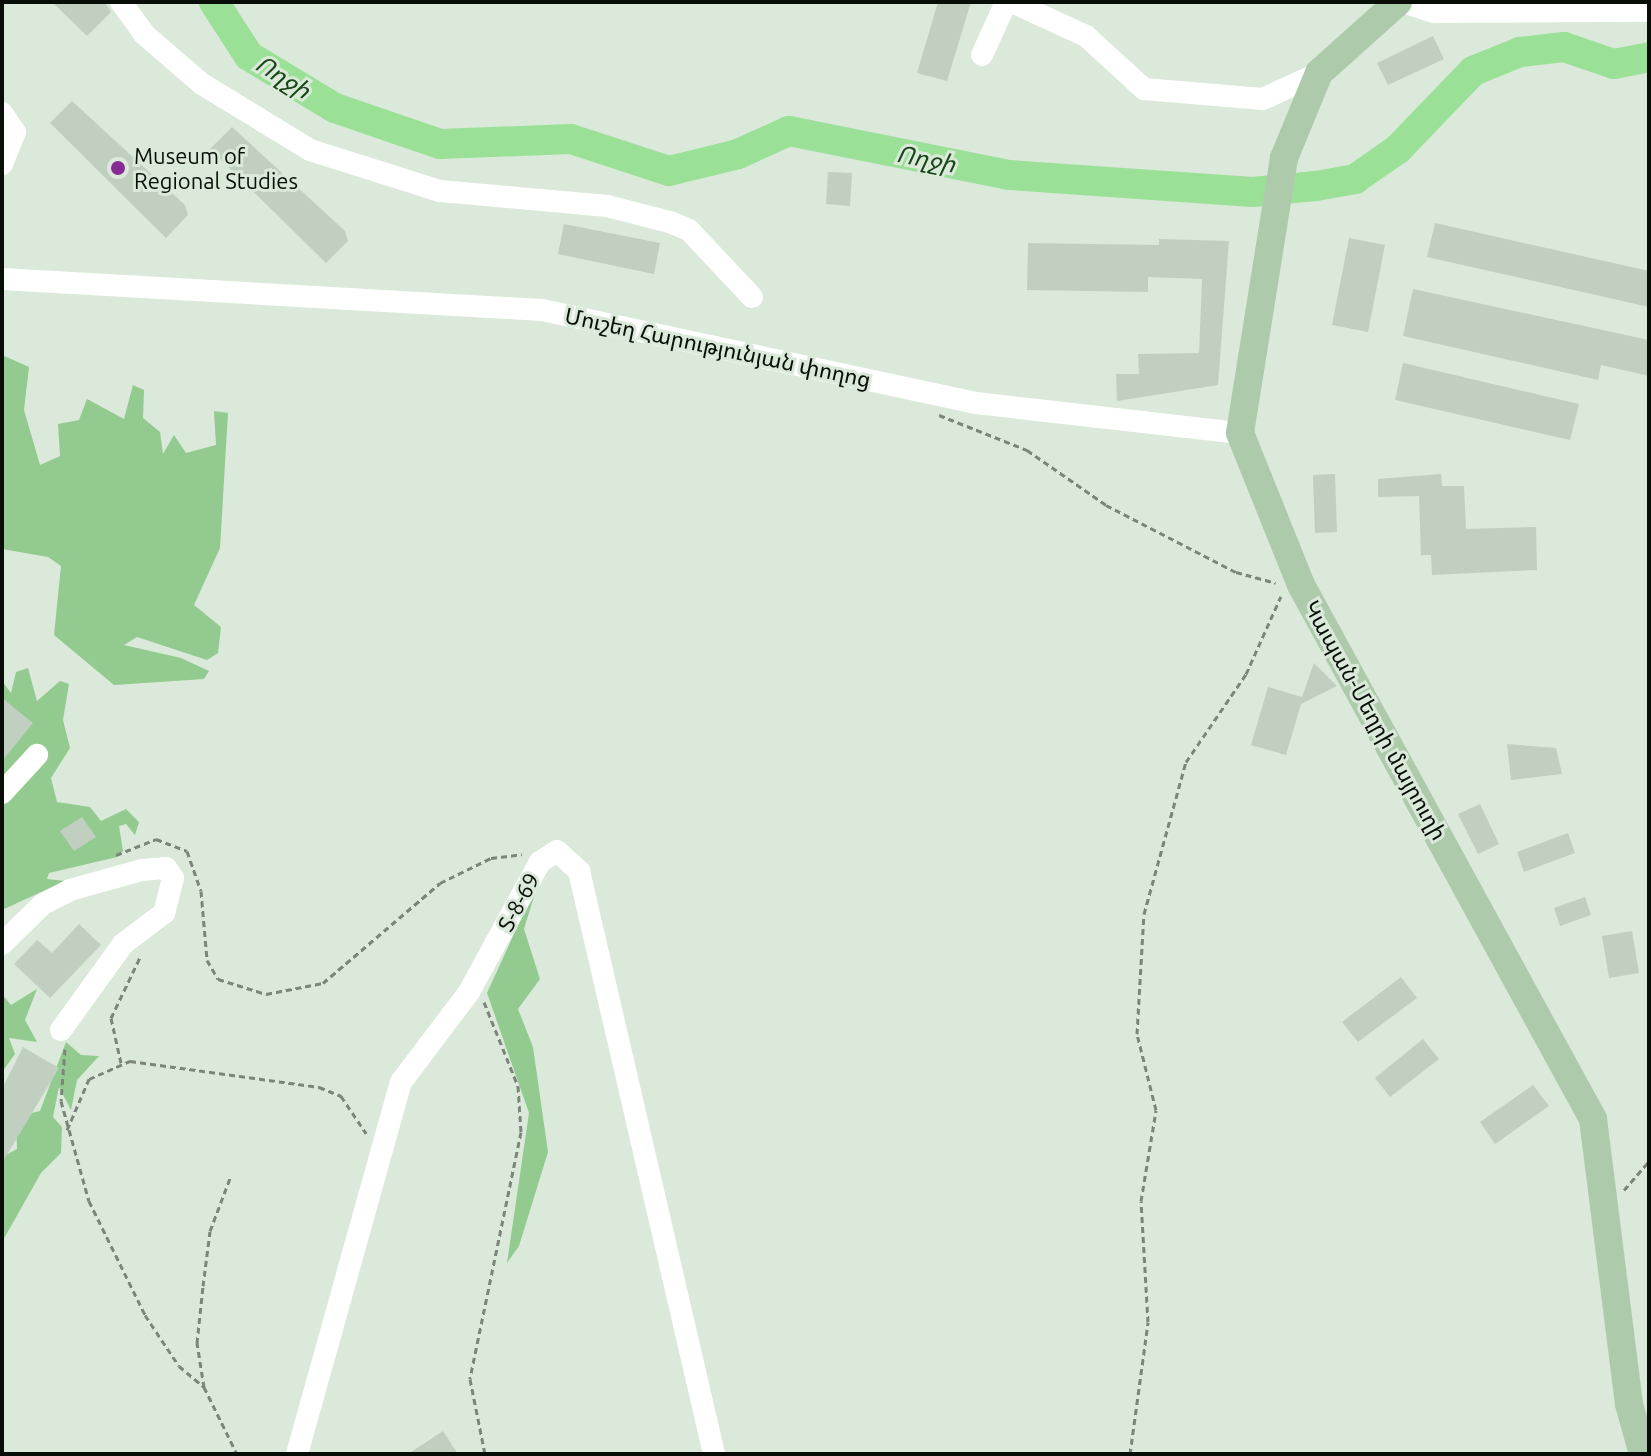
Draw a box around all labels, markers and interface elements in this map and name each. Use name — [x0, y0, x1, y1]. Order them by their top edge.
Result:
water label: Ողջի — [250, 49, 316, 105]
water label: Ողջի — [894, 139, 958, 179]
place label: Museum of Regional Studies — [134, 142, 298, 194]
marker: Museum of Regional Studies — [109, 159, 127, 177]
street label: Մուշեղ Հարությունյան փողոց — [563, 302, 873, 392]
street label: Կապան-Մեղրի մայրուղի — [1299, 596, 1453, 844]
street label: Տ-8-69 — [492, 868, 544, 936]

